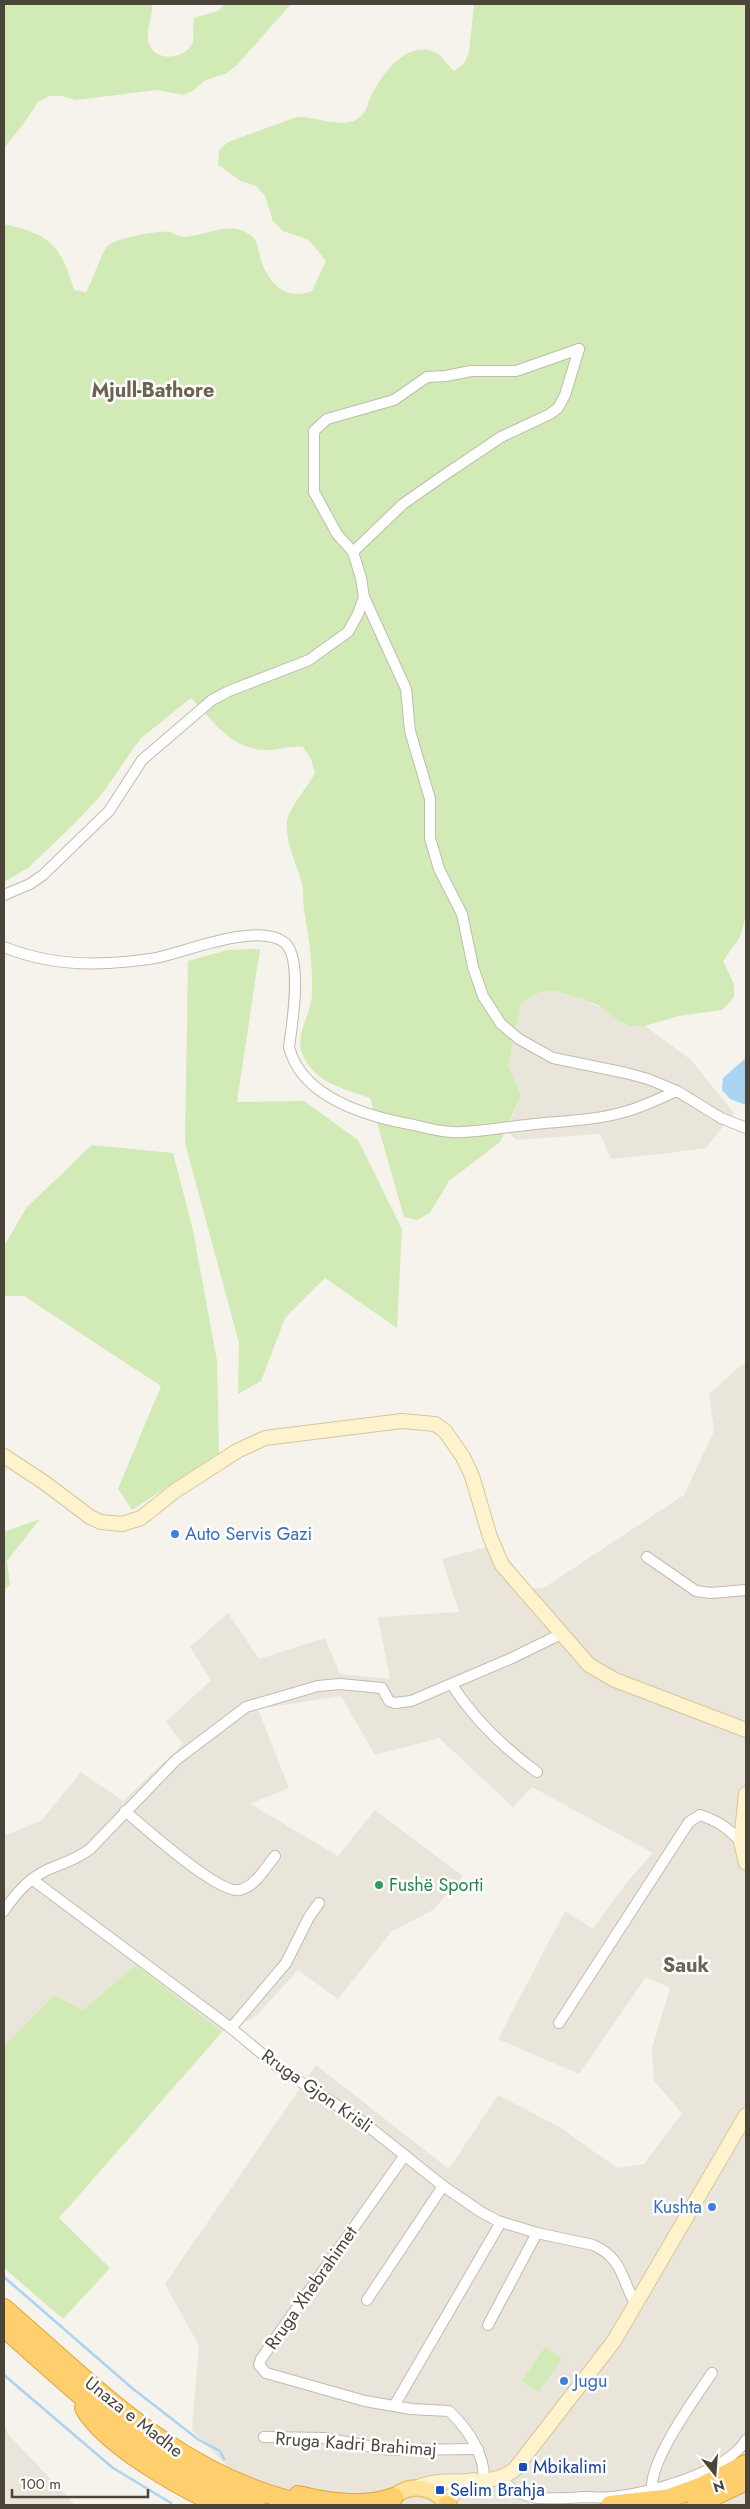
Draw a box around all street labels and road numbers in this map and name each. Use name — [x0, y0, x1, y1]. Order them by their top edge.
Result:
street label: Rruga Gjon Krisli — [256, 2043, 378, 2139]
street label: Rruga Xhebrahimet — [259, 2220, 364, 2355]
street label: Unaza e Madhe — [79, 2370, 189, 2464]
street label: Rruga Kadri Brahimaj — [275, 2425, 437, 2463]

